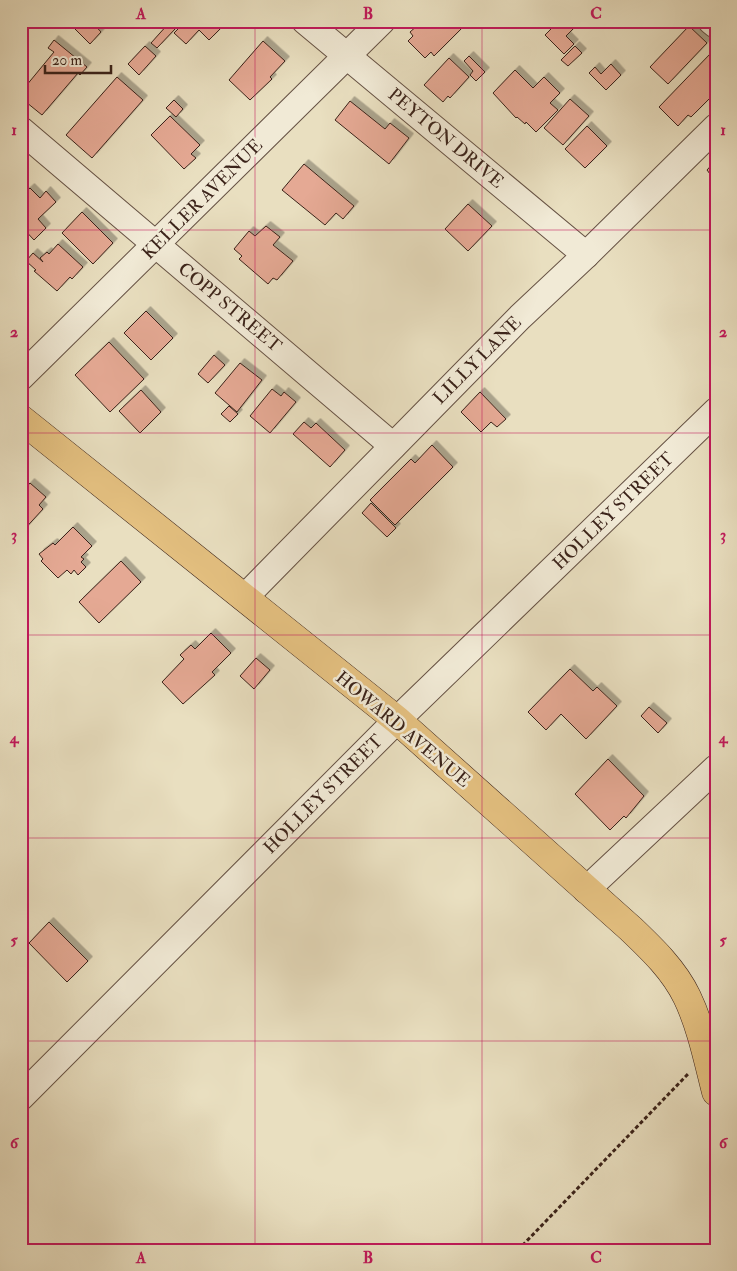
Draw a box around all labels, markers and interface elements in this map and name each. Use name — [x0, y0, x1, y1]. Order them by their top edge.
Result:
text: A — [135, 4, 147, 24]
text: B — [363, 4, 373, 24]
text: C — [590, 4, 602, 24]
scale bar — [45, 42, 111, 74]
text: 20 m — [52, 51, 82, 70]
street label: PEYTON DRIVE — [383, 83, 508, 194]
text: 1 — [11, 120, 17, 140]
text: 1 — [720, 120, 726, 140]
street label: KELLER AVENUE — [137, 134, 268, 265]
street label: COPP STREET — [173, 257, 287, 358]
street label: LILLY LANE — [428, 311, 526, 409]
text: 2 — [10, 322, 18, 342]
text: 2 — [719, 322, 727, 342]
street label: HOLLEY STREET — [548, 447, 679, 575]
text: 3 — [11, 525, 17, 545]
text: 3 — [720, 525, 726, 545]
street label: HOWARD AVENUE — [331, 666, 475, 793]
text: 4 — [9, 728, 20, 748]
text: 4 — [718, 728, 729, 748]
street label: HOLLEY STREET — [259, 729, 388, 859]
text: 5 — [10, 930, 18, 950]
text: 5 — [719, 930, 727, 950]
text: 6 — [10, 1133, 20, 1153]
text: 6 — [719, 1133, 729, 1153]
text: A — [135, 1248, 147, 1268]
text: B — [363, 1248, 373, 1268]
text: C — [590, 1248, 602, 1268]

